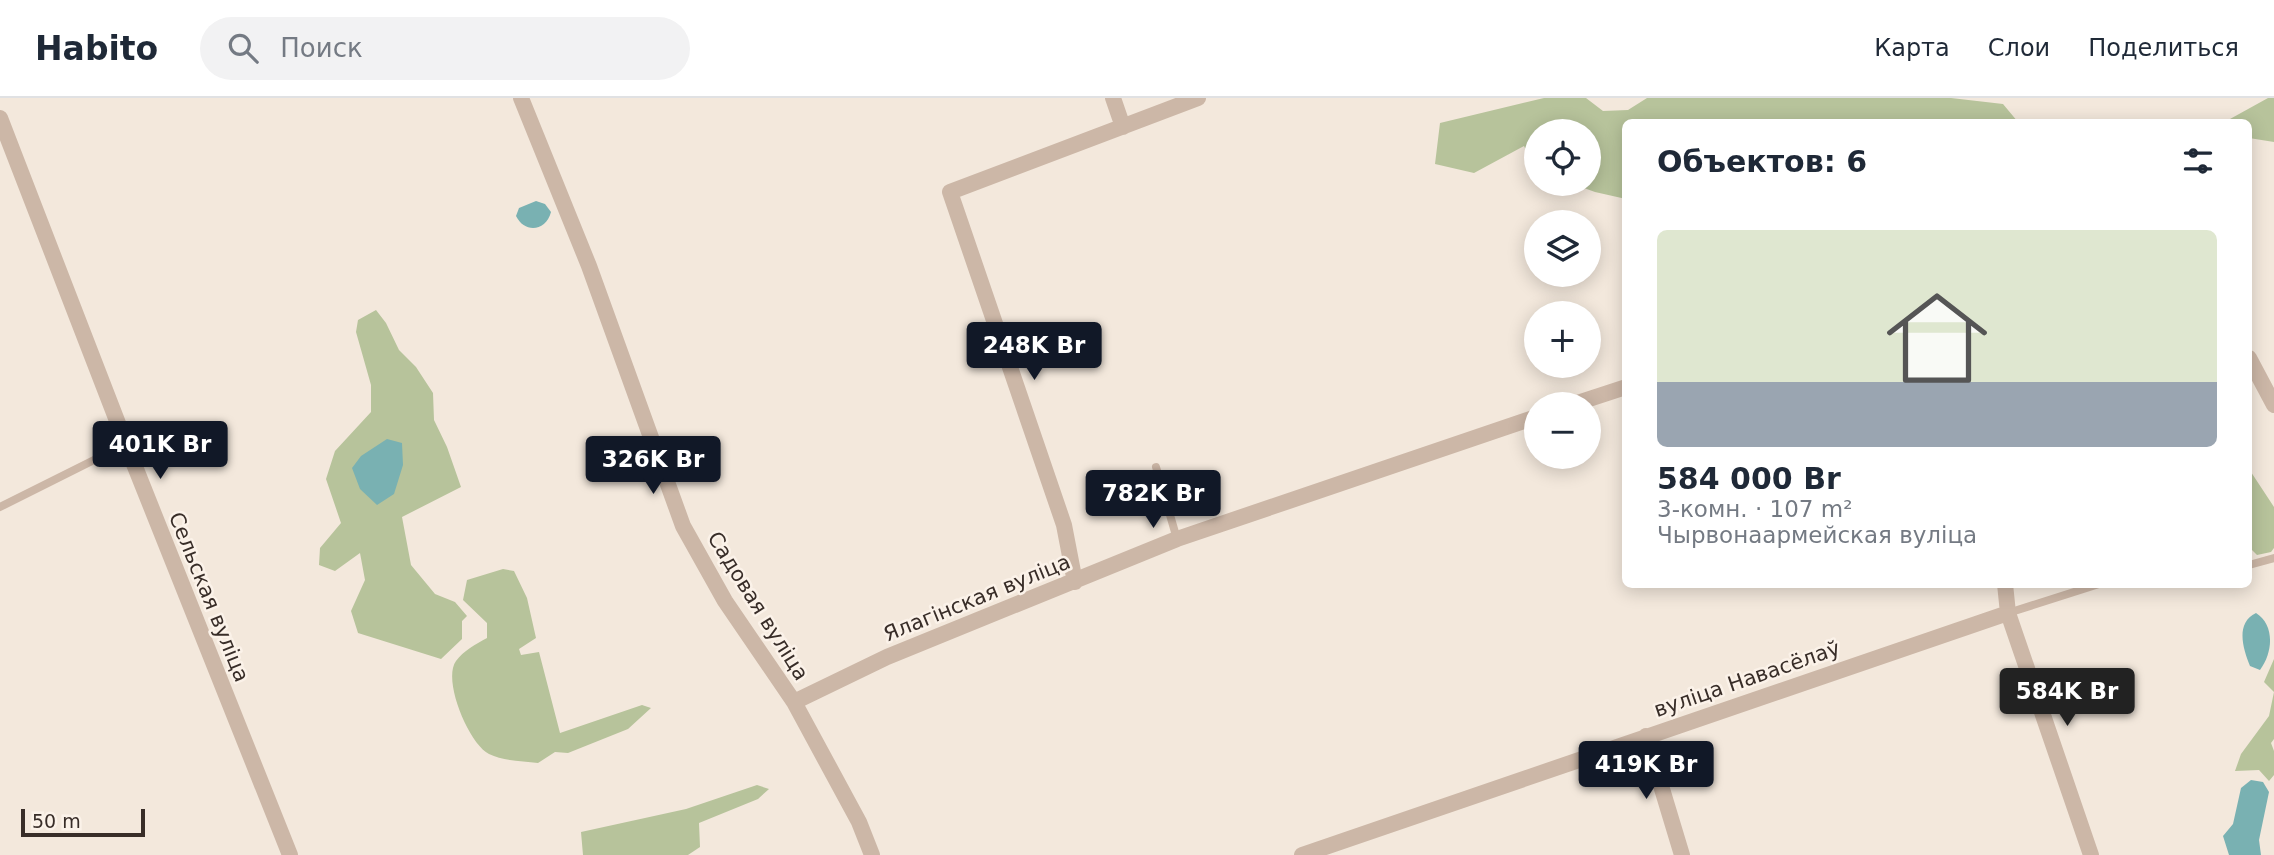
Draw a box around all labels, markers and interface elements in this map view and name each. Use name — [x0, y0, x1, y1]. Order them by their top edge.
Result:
search box — [200, 17, 690, 80]
text: Habito — [35, 29, 158, 68]
icon: search — [224, 29, 262, 67]
text: Поиск — [280, 33, 363, 63]
text: Карта — [1874, 34, 1950, 62]
text: Слои — [1988, 34, 2050, 62]
text: Поделиться — [2088, 34, 2239, 62]
map controls — [1524, 119, 1601, 469]
button: locate — [1524, 119, 1601, 196]
icon: filters — [2179, 142, 2217, 180]
text: Объектов: 6 — [1657, 144, 1867, 179]
button: layers — [1524, 210, 1601, 287]
icon: home — [1874, 275, 2000, 401]
button: + — [1524, 301, 1601, 378]
pin: 248K Br — [969, 322, 1099, 382]
text: 248K Br — [983, 332, 1085, 358]
button: − — [1524, 392, 1601, 469]
pin: 401K Br — [95, 422, 225, 481]
text: 401K Br — [109, 431, 211, 457]
pin: 326K Br — [588, 436, 718, 496]
text: 326K Br — [602, 446, 704, 472]
text: 584 000 Br — [1657, 461, 1841, 496]
pin: 782K Br — [1088, 470, 1218, 530]
text: 782K Br — [1102, 480, 1204, 506]
text: 3-комн. · 107 m² — [1657, 496, 1852, 522]
street label: Сельская вуліца — [164, 509, 254, 685]
text: Чырвонаармейская вуліца — [1657, 522, 1977, 548]
street label: Садовая вуліца — [703, 527, 813, 685]
street label: Ялагінская вуліца — [880, 550, 1074, 646]
street label: вуліца Навасёлаў — [1651, 636, 1843, 722]
pin: 584K Br — [2002, 668, 2132, 728]
text: 584K Br — [2016, 678, 2118, 704]
pin: 419K Br — [1581, 742, 1711, 801]
text: 419K Br — [1595, 751, 1697, 777]
scale bar — [21, 806, 145, 838]
text: 50 m — [32, 810, 81, 832]

